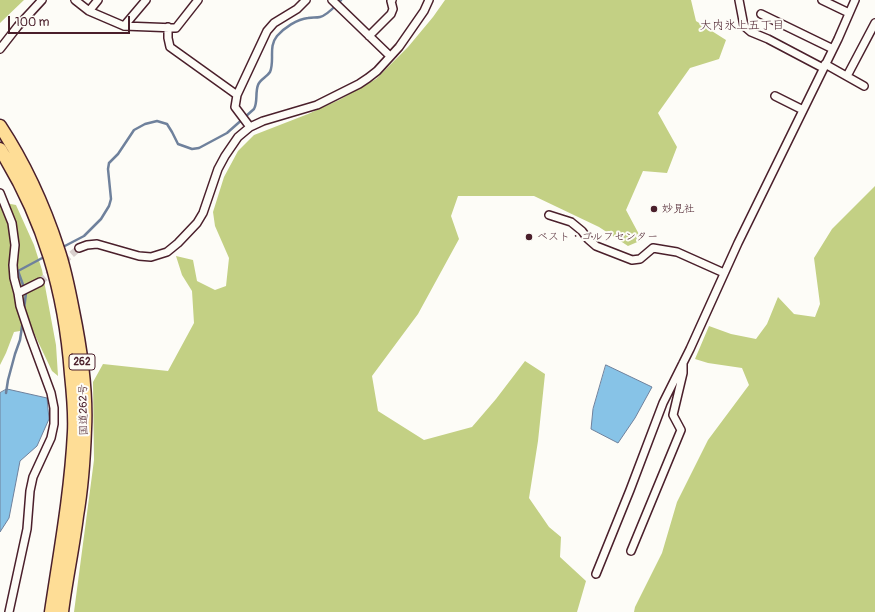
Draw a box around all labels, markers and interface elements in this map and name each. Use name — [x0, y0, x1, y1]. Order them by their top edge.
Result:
scale bar — [10, 8, 132, 34]
text: 100 m — [15, 15, 49, 30]
district label: 大内氷上五丁目 — [700, 19, 784, 33]
place label: 妙見社 — [662, 202, 695, 216]
marker: 妙見社 — [649, 204, 659, 214]
place label: ベスト・ゴルフセンター — [537, 230, 658, 244]
marker: ベスト・ゴルフセンター — [524, 232, 534, 242]
road number: 262 — [69, 354, 95, 370]
street label: 国道262号 — [77, 384, 91, 436]

